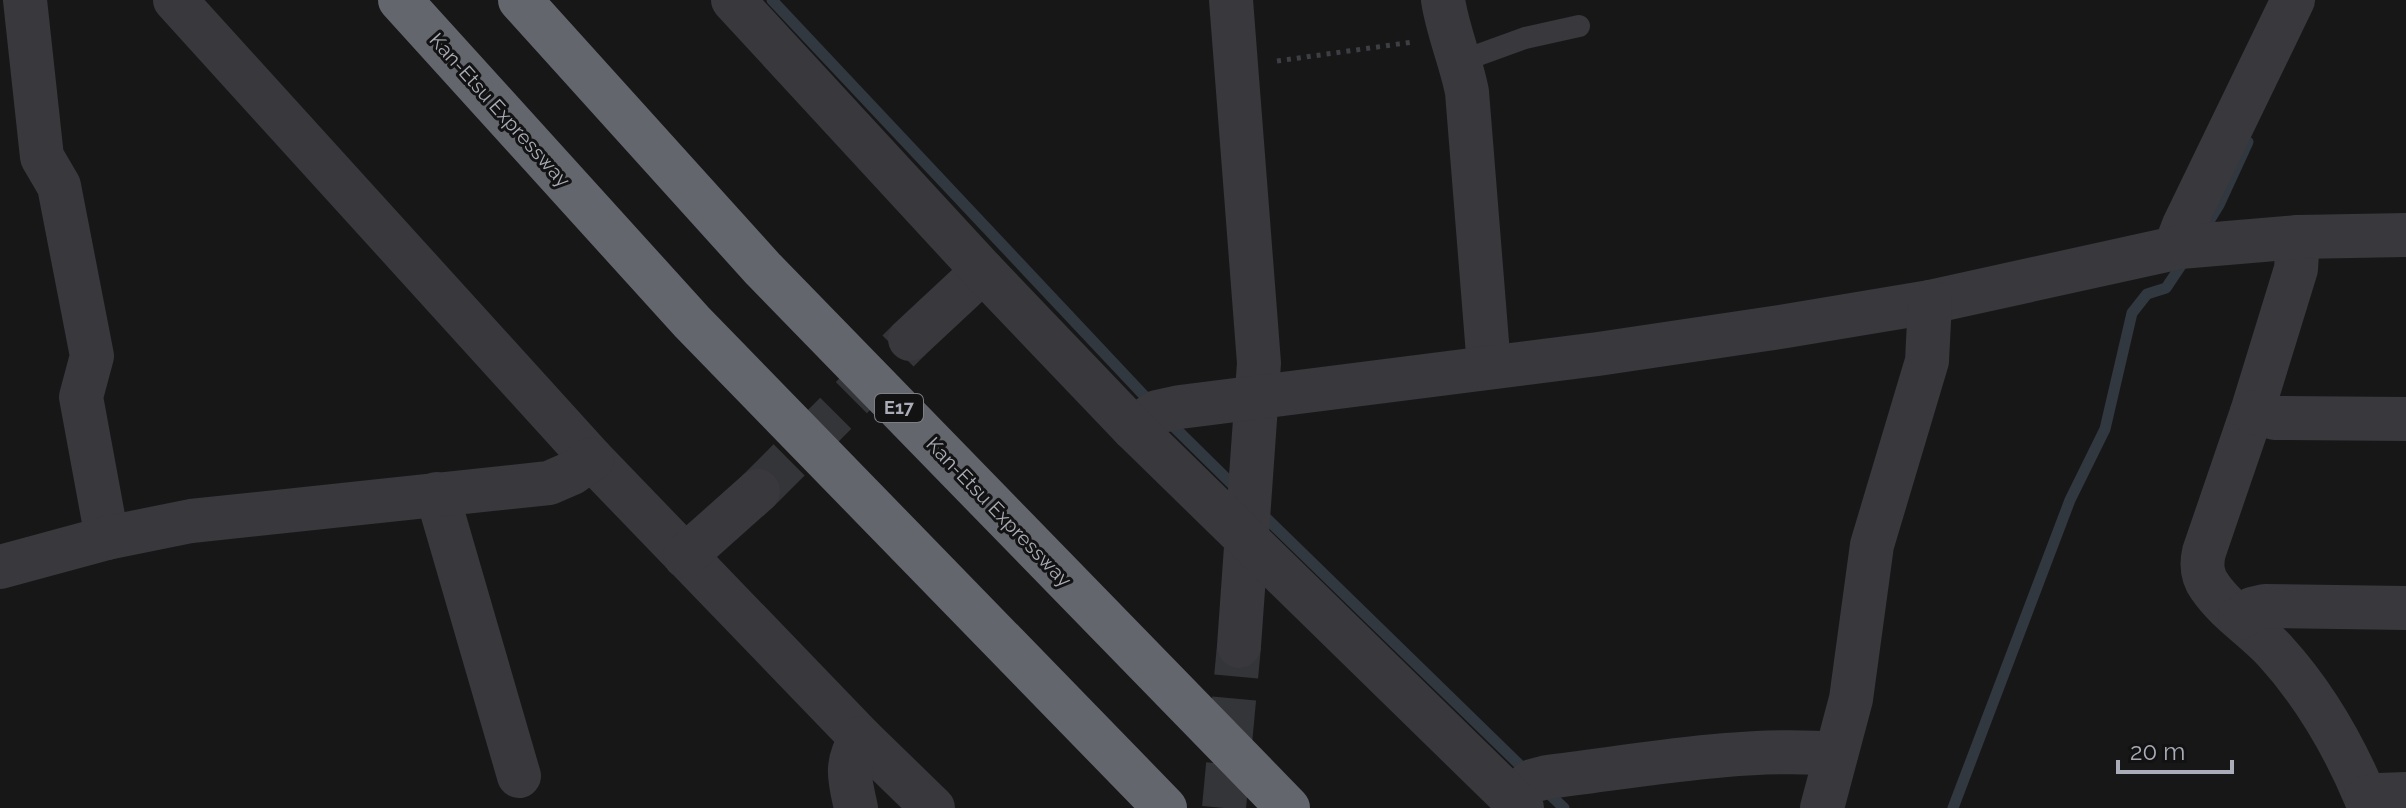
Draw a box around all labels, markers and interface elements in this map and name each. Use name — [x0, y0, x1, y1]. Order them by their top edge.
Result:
street label: Kan-Etsu Expressway — [425, 28, 576, 192]
road number: E17 — [875, 394, 923, 422]
street label: Kan-Etsu Expressway — [921, 432, 1077, 592]
scale bar — [2118, 724, 2232, 774]
text: 20 m — [2130, 737, 2185, 766]

